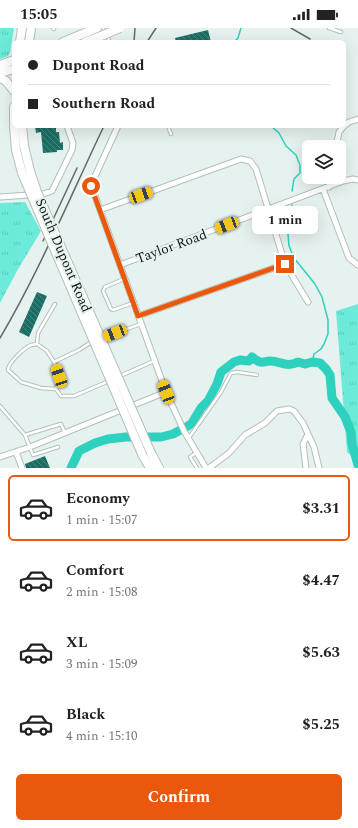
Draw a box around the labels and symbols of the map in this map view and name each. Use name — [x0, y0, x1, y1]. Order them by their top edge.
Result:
route start — [82, 177, 100, 195]
car — [128, 185, 154, 205]
street label: South Dupont Road — [30, 195, 97, 316]
callout: 1 min — [252, 206, 318, 234]
car — [214, 215, 240, 235]
street label: Taylor Road — [132, 224, 210, 269]
route end — [276, 255, 294, 273]
car — [102, 323, 128, 343]
car — [49, 363, 69, 389]
car — [156, 379, 176, 405]

